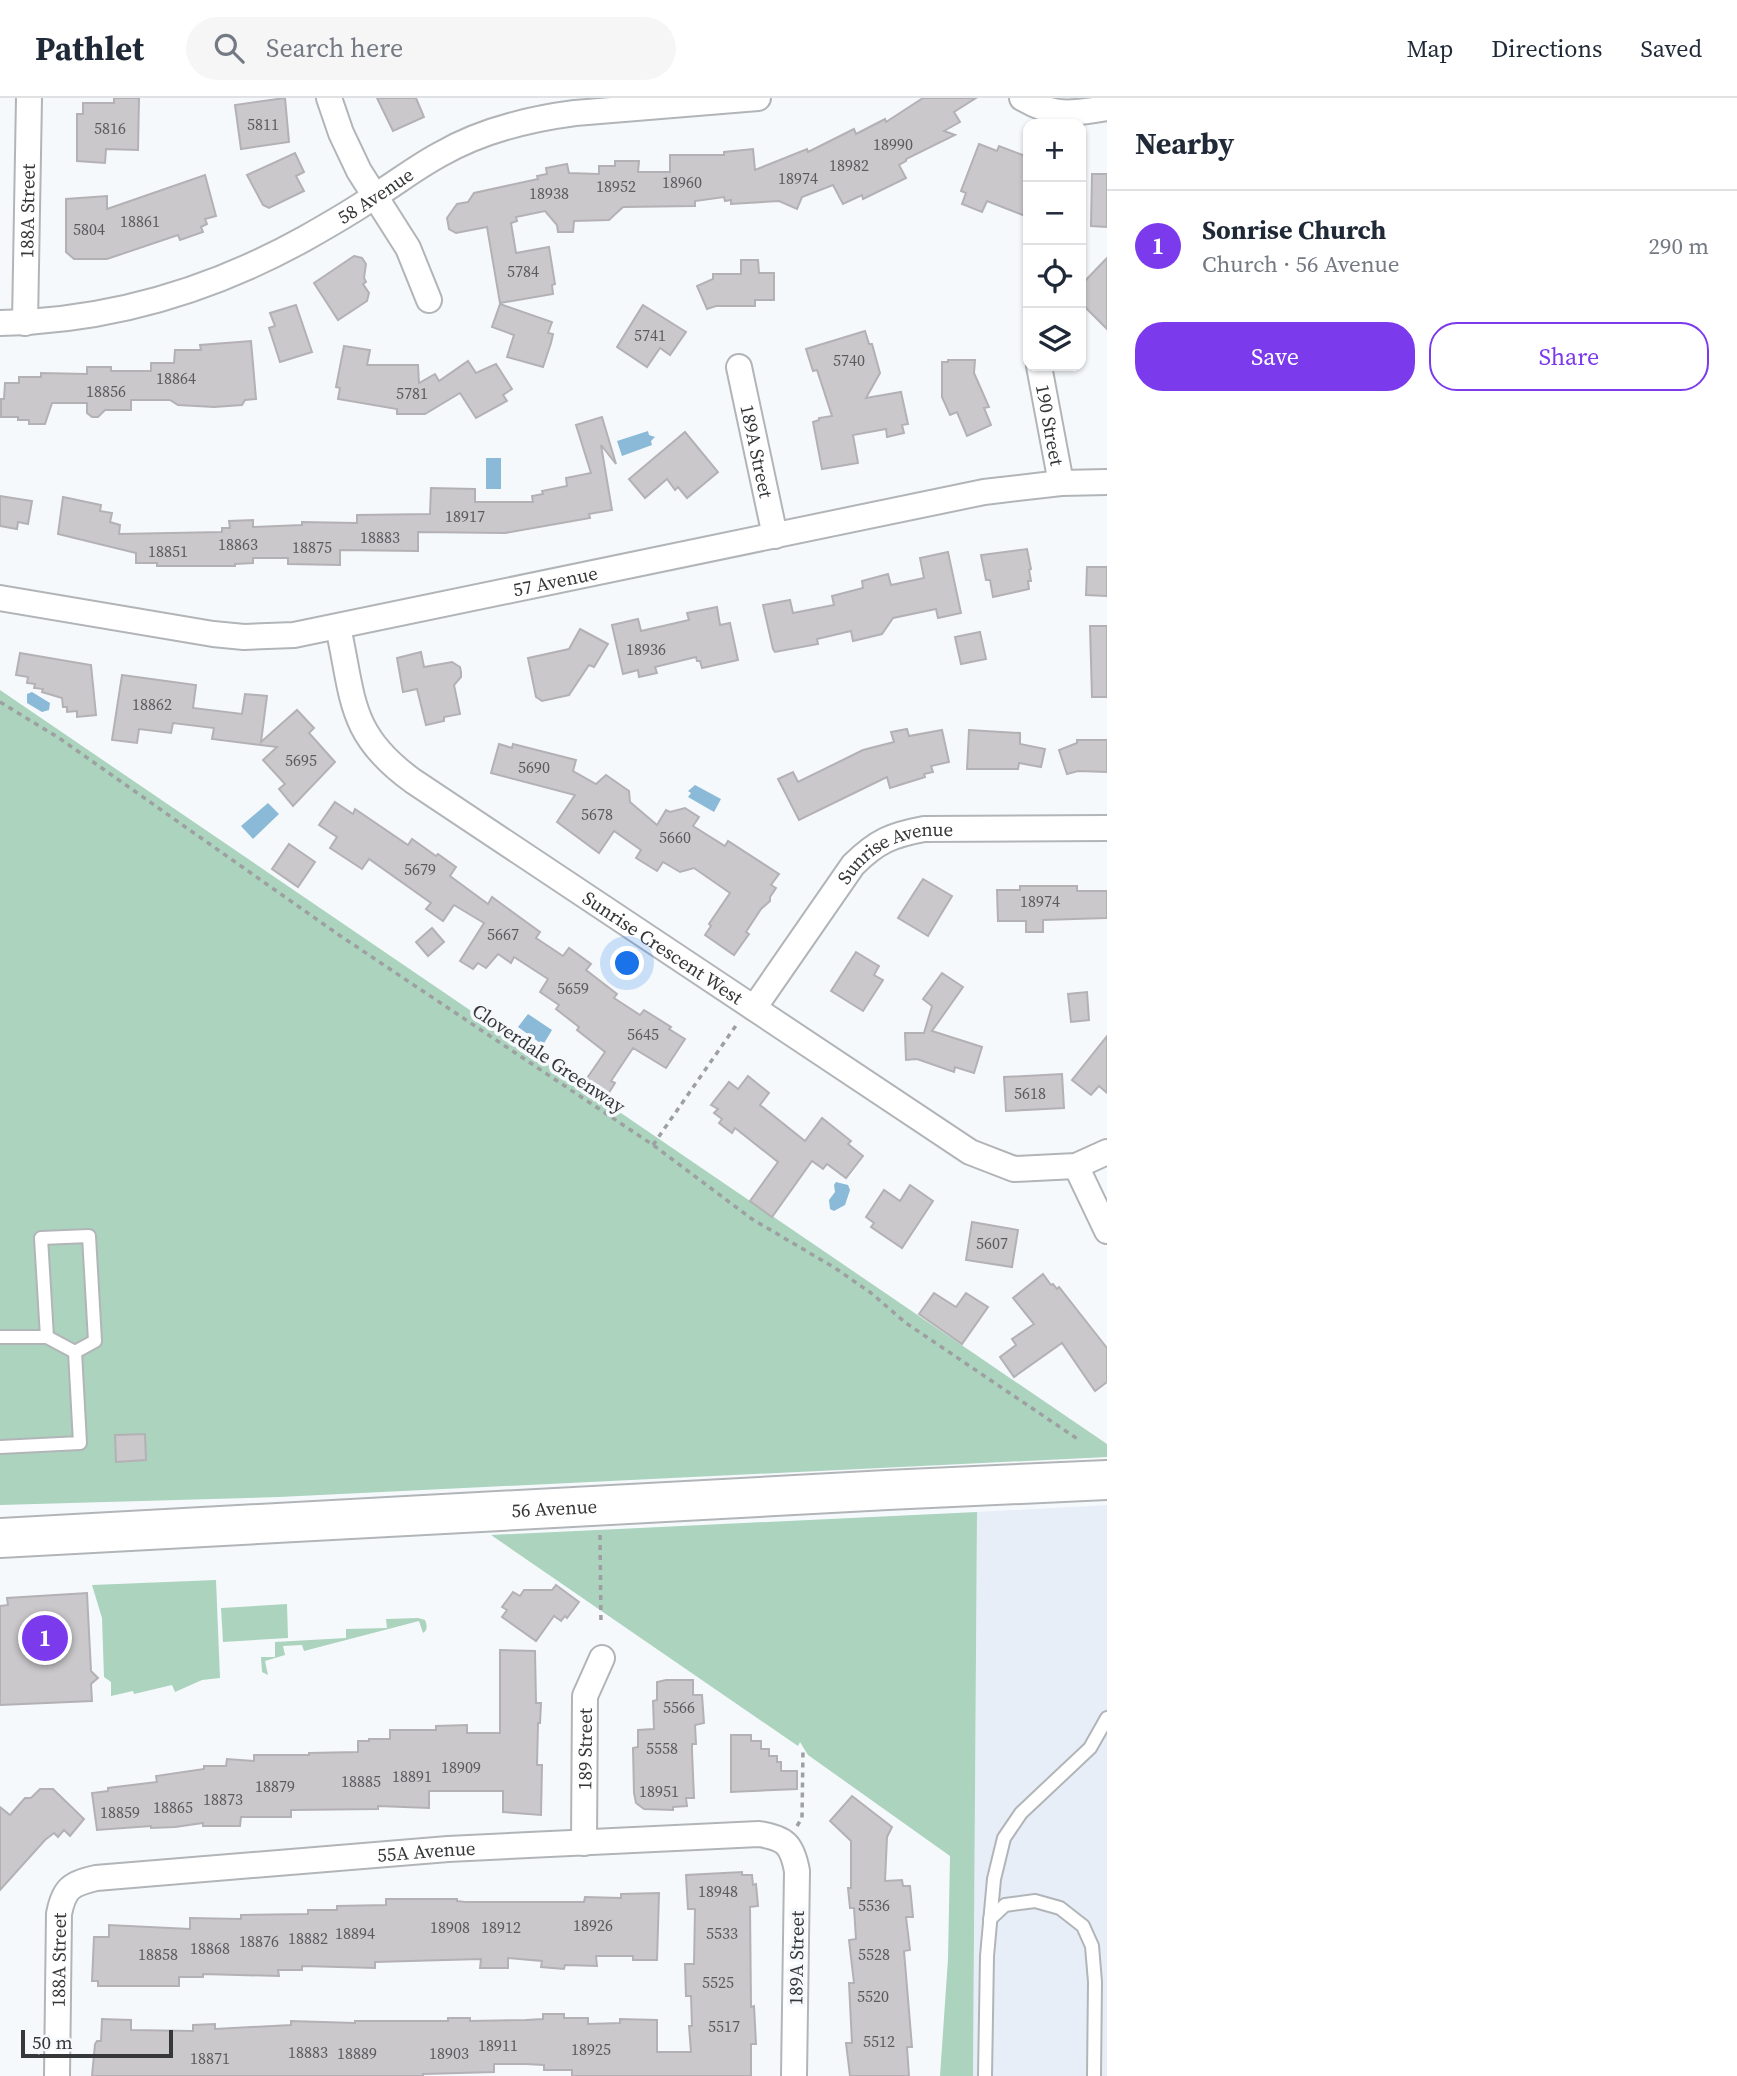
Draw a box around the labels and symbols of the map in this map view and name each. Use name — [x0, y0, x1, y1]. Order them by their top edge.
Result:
house number: 5811 — [247, 113, 279, 135]
house number: 5816 — [94, 117, 126, 139]
house number: 18990 — [873, 133, 913, 155]
house number: 18982 — [829, 154, 869, 176]
street label: 58 Avenue — [332, 161, 418, 230]
street label: 188A Street — [13, 163, 41, 259]
house number: 18974 — [778, 167, 818, 189]
house number: 18960 — [662, 171, 702, 193]
house number: 18952 — [596, 175, 636, 197]
house number: 18938 — [529, 182, 569, 204]
house number: 18861 — [120, 210, 160, 232]
house number: 5804 — [73, 218, 105, 240]
house number: 5784 — [507, 260, 539, 282]
house number: 5741 — [634, 324, 666, 346]
house number: 5740 — [833, 349, 865, 371]
house number: 18864 — [156, 367, 196, 389]
house number: 18856 — [86, 380, 126, 402]
house number: 5781 — [396, 382, 428, 404]
street label: 190 Street — [1030, 382, 1071, 469]
street label: 189A Street — [734, 402, 780, 501]
house number: 18917 — [445, 505, 485, 527]
house number: 18883 — [360, 526, 400, 548]
house number: 18863 — [218, 533, 258, 555]
house number: 18875 — [292, 536, 332, 558]
house number: 18851 — [148, 540, 188, 562]
street label: 57 Avenue — [511, 559, 600, 602]
house number: 18936 — [626, 638, 666, 660]
house number: 18862 — [132, 693, 172, 715]
house number: 5695 — [285, 749, 317, 771]
house number: 5690 — [518, 756, 550, 778]
house number: 5678 — [581, 803, 613, 825]
street label: Sunrise Avenue — [831, 816, 953, 889]
house number: 5660 — [659, 826, 691, 848]
house number: 5679 — [404, 858, 436, 880]
street label: Sunrise Crescent West — [578, 885, 749, 1011]
house number: 18974 — [1020, 890, 1060, 912]
house number: 5667 — [487, 923, 519, 945]
your location — [610, 946, 644, 980]
house number: 5659 — [557, 977, 589, 999]
street label: Cloverdale Greenway — [467, 997, 631, 1119]
house number: 5645 — [627, 1023, 659, 1045]
house number: 5618 — [1014, 1082, 1046, 1104]
house number: 5607 — [976, 1232, 1008, 1254]
street label: 56 Avenue — [511, 1493, 598, 1523]
pin: 1 — [22, 1612, 68, 1664]
house number: 5566 — [663, 1696, 695, 1718]
street label: 189 Street — [571, 1707, 598, 1790]
house number: 5558 — [646, 1737, 678, 1759]
house number: 18909 — [441, 1756, 481, 1778]
house number: 18891 — [392, 1765, 432, 1787]
house number: 18885 — [341, 1770, 381, 1792]
house number: 18879 — [255, 1775, 295, 1797]
house number: 18951 — [639, 1780, 679, 1802]
house number: 18873 — [203, 1788, 243, 1810]
house number: 18865 — [153, 1796, 193, 1818]
house number: 18859 — [100, 1801, 140, 1823]
street label: 55A Avenue — [376, 1835, 476, 1868]
house number: 18948 — [698, 1880, 738, 1902]
house number: 5536 — [858, 1894, 890, 1916]
street label: 189A Street — [782, 1910, 810, 2006]
street label: 188A Street — [45, 1912, 72, 2008]
house number: 18926 — [573, 1914, 613, 1936]
house number: 18908 — [430, 1916, 470, 1938]
house number: 18912 — [481, 1916, 521, 1938]
house number: 18894 — [335, 1922, 375, 1944]
house number: 5533 — [706, 1922, 738, 1944]
house number: 18882 — [288, 1927, 328, 1949]
house number: 18876 — [239, 1930, 279, 1952]
house number: 18868 — [190, 1937, 230, 1959]
house number: 18858 — [138, 1943, 178, 1965]
house number: 5528 — [858, 1943, 890, 1965]
house number: 5525 — [702, 1971, 734, 1993]
house number: 5520 — [857, 1985, 889, 2007]
house number: 5517 — [708, 2015, 740, 2037]
scale bar — [21, 2027, 173, 2059]
house number: 5512 — [863, 2030, 895, 2052]
house number: 18911 — [478, 2034, 518, 2056]
house number: 18925 — [571, 2038, 611, 2060]
house number: 18883 — [288, 2041, 328, 2063]
house number: 18889 — [337, 2042, 377, 2064]
house number: 18903 — [429, 2042, 469, 2064]
house number: 18871 — [190, 2047, 230, 2069]

